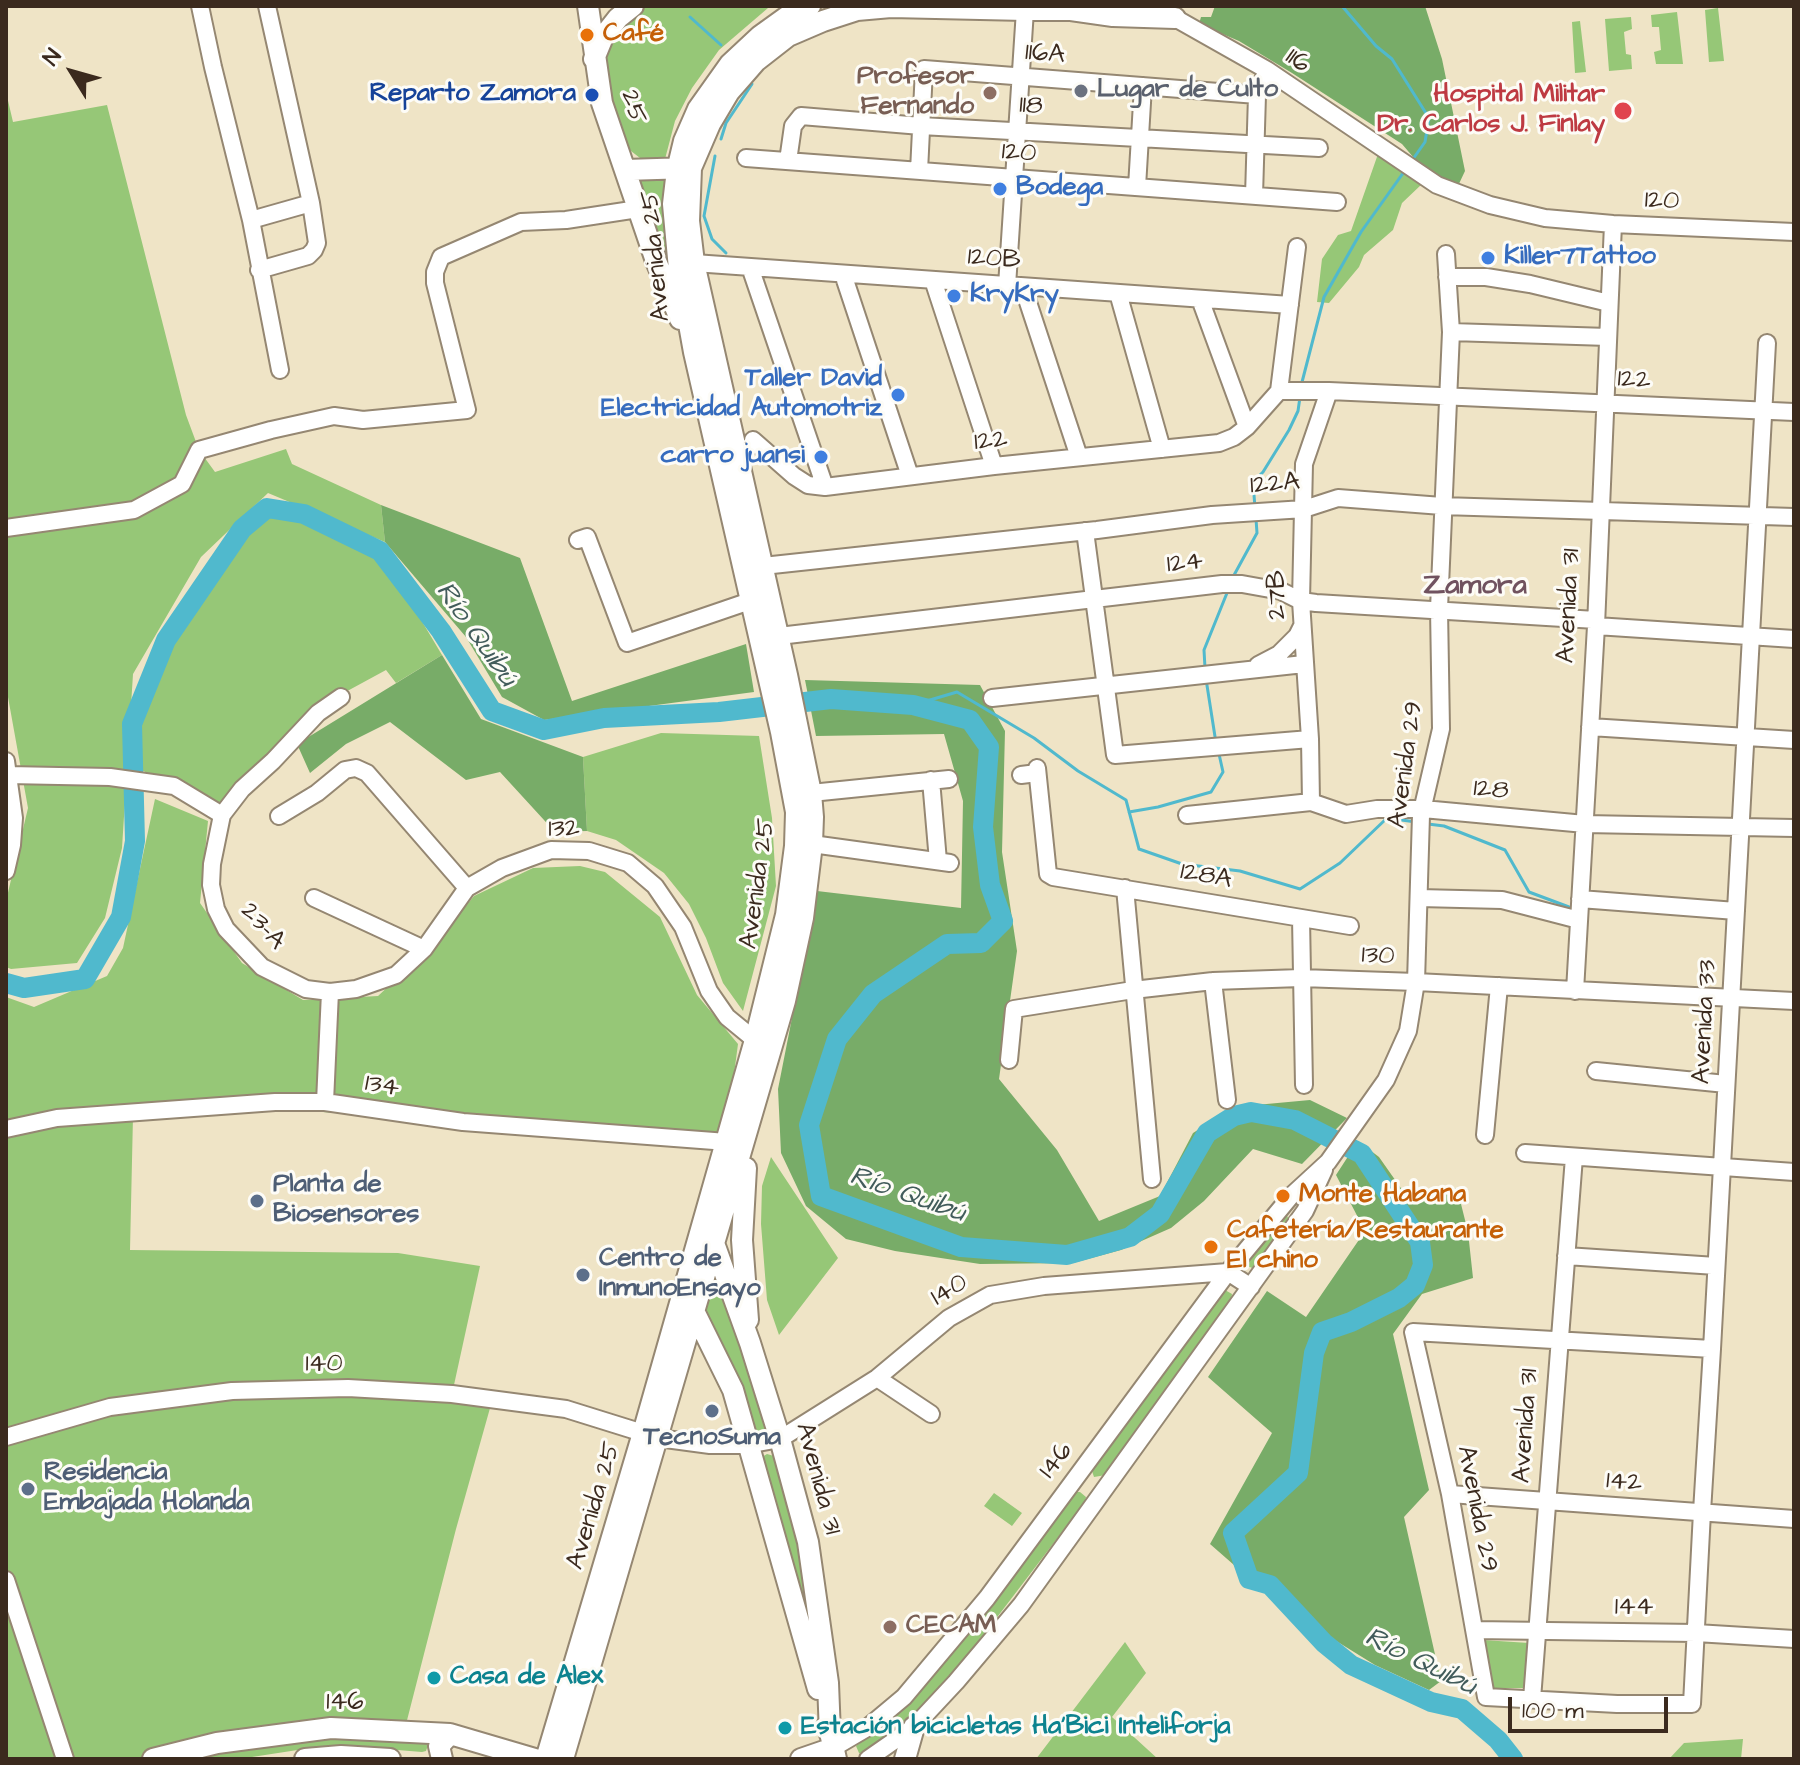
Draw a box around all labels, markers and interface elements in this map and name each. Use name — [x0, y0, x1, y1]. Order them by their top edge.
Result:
place label: Café — [603, 19, 664, 51]
marker: Café — [578, 26, 596, 44]
north arrow — [32, 32, 112, 112]
street label: 116A — [1024, 38, 1066, 72]
text: N — [36, 42, 69, 72]
street label: 116 — [1279, 43, 1315, 81]
place label: Profesor Fernando — [857, 62, 974, 124]
place label: Lugar de Culto — [1097, 75, 1278, 107]
place label: Reparto Zamora — [370, 79, 576, 111]
place label: Hospital Militar Dr. Carlos J. Finlay — [1377, 80, 1605, 142]
marker: Lugar de Culto — [1072, 82, 1090, 100]
marker: Profesor Fernando — [981, 84, 999, 102]
marker: Reparto Zamora — [583, 86, 601, 104]
street label: 25 — [612, 87, 652, 127]
street label: 118 — [1018, 91, 1044, 123]
marker: Hospital Militar Dr. Carlos J. Finlay — [1612, 100, 1634, 122]
street label: 120 — [1001, 137, 1037, 171]
place label: Bodega — [1016, 173, 1103, 205]
marker: Bodega — [991, 180, 1009, 198]
street label: 120 — [1644, 186, 1680, 218]
street label: Avenida 25 — [636, 189, 678, 323]
place label: Killer7Tattoo — [1504, 242, 1656, 274]
street label: 120B — [966, 243, 1022, 277]
marker: Killer7Tattoo — [1479, 249, 1497, 267]
place label: KryKry — [970, 280, 1059, 312]
marker: KryKry — [945, 287, 963, 305]
place label: Taller David Electricidad Automotriz — [601, 364, 882, 426]
street label: 122 — [1617, 365, 1651, 397]
marker: Taller David Electricidad Automotriz — [889, 386, 907, 404]
street label: 122 — [973, 425, 1009, 459]
place label: carro juansi — [661, 441, 805, 473]
marker: carro juansi — [812, 448, 830, 466]
street label: 122A — [1249, 467, 1301, 503]
street label: 124 — [1165, 546, 1205, 582]
street label: Avenida 31 — [1551, 548, 1589, 664]
street label: 27B — [1263, 570, 1295, 620]
district label: Zamora — [1423, 570, 1527, 604]
water label: Río Quibú — [427, 576, 523, 694]
street label: Avenida 29 — [1383, 700, 1431, 830]
street label: 128 — [1472, 774, 1510, 808]
street label: 132 — [548, 814, 580, 846]
street label: Avenida 25 — [734, 817, 784, 951]
street label: 128A — [1178, 857, 1234, 897]
street label: 23-A — [233, 897, 291, 957]
street label: 130 — [1361, 941, 1395, 973]
street label: Avenida 33 — [1687, 959, 1725, 1085]
street label: 134 — [363, 1069, 401, 1105]
water label: Río Quibú — [845, 1161, 969, 1231]
place label: Planta de Biosensores — [273, 1170, 419, 1232]
place label: Monte Habana — [1299, 1180, 1466, 1212]
marker: Monte Habana — [1274, 1187, 1292, 1205]
marker: Planta de Biosensores — [248, 1192, 266, 1210]
place label: Cafetería/Restaurante El chino — [1227, 1216, 1504, 1278]
marker: Cafetería/Restaurante El chino — [1202, 1238, 1220, 1256]
place label: Centro de InmunoEnsayo — [599, 1244, 761, 1306]
marker: Centro de InmunoEnsayo — [574, 1266, 592, 1284]
street label: 140 — [926, 1268, 974, 1314]
street label: 140 — [305, 1349, 343, 1381]
street label: Avenida 31 — [1507, 1368, 1547, 1484]
marker: TecnoSuma — [703, 1402, 721, 1420]
street label: Avenida 31 — [787, 1420, 847, 1538]
place label: TecnoSuma — [643, 1423, 781, 1455]
street label: 146 — [1033, 1437, 1081, 1485]
street label: Avenida 25 — [561, 1439, 629, 1573]
street label: Avenida 29 — [1448, 1443, 1504, 1575]
place label: Residencia Embajada Holanda — [44, 1458, 250, 1520]
street label: 142 — [1605, 1466, 1643, 1500]
marker: Residencia Embajada Holanda — [19, 1480, 37, 1498]
street label: 144 — [1615, 1593, 1653, 1625]
place label: CECAM — [906, 1611, 996, 1643]
marker: CECAM — [881, 1618, 899, 1636]
water label: Río Quibú — [1359, 1622, 1481, 1704]
place label: Casa de Alex — [450, 1662, 603, 1694]
marker: Casa de Alex — [425, 1669, 443, 1687]
scale bar — [1512, 1681, 1672, 1731]
street label: 146 — [326, 1688, 364, 1720]
text: 100 m — [1522, 1694, 1584, 1728]
place label: Estación bicicletas Ha'Bici Inteliforja — [801, 1712, 1231, 1744]
marker: Estación bicicletas Ha'Bici Inteliforja — [776, 1719, 794, 1737]

